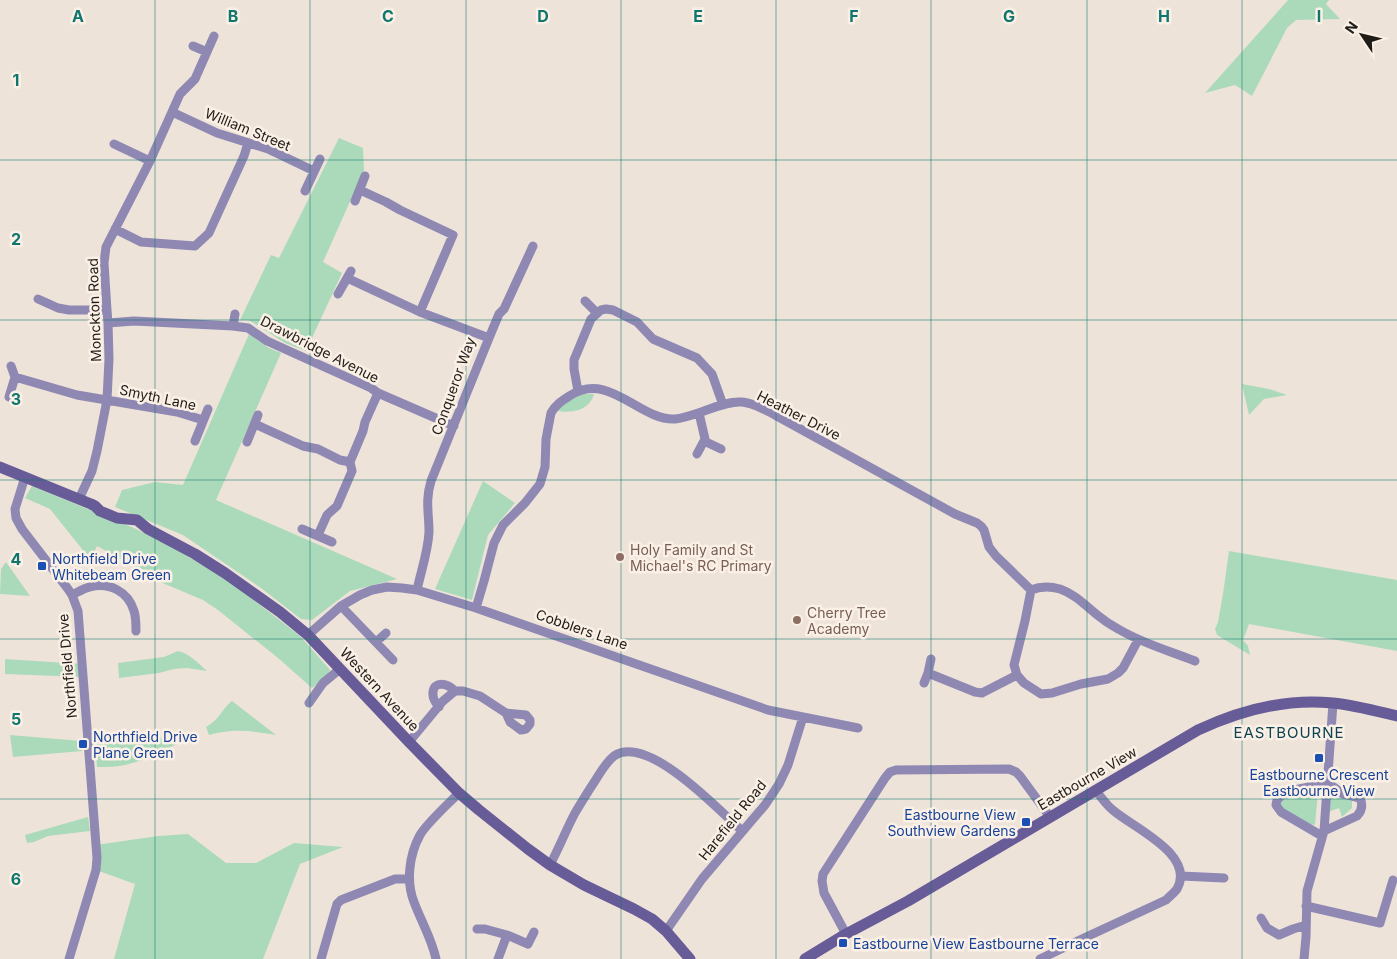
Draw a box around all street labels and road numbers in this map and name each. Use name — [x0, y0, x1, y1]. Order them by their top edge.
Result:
street label: William Street — [203, 104, 294, 154]
street label: Monckton Road — [84, 258, 104, 362]
street label: Drawbridge Avenue — [258, 312, 382, 386]
street label: Conqueror Way — [427, 335, 479, 437]
street label: Smyth Lane — [118, 381, 198, 413]
street label: Heather Drive — [754, 387, 844, 443]
street label: Cobblers Lane — [534, 605, 630, 653]
street label: Northfield Drive — [54, 613, 80, 719]
street label: Western Avenue — [337, 644, 423, 734]
street label: Eastbourne View — [1034, 743, 1140, 813]
street label: Harefield Road — [695, 777, 769, 863]

